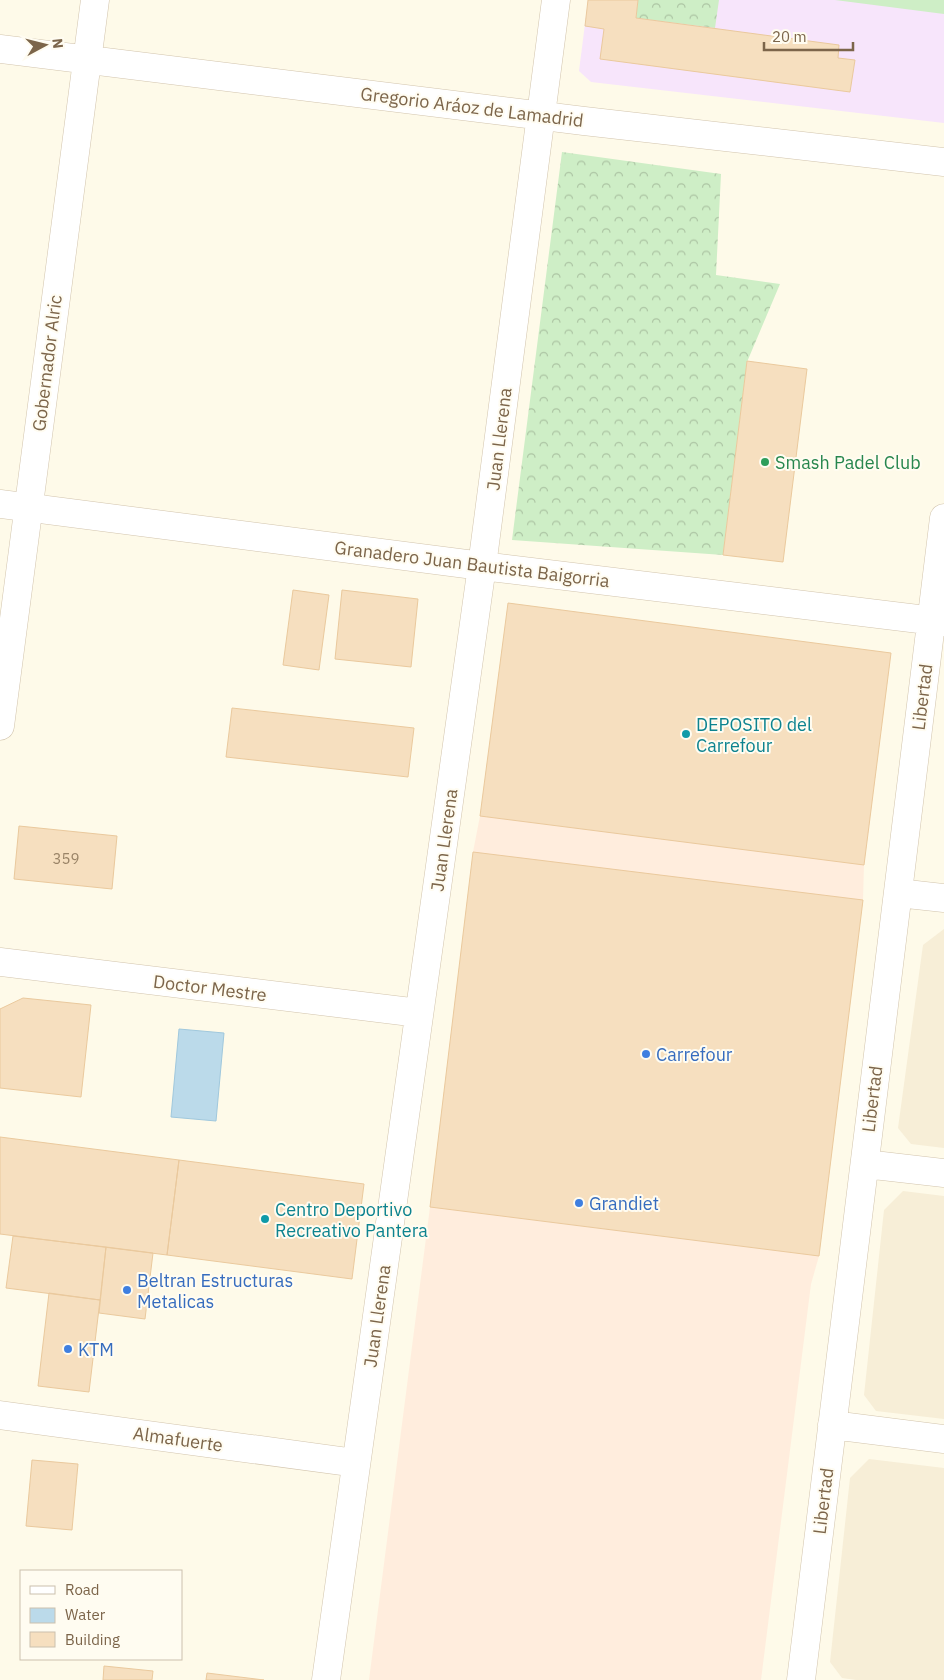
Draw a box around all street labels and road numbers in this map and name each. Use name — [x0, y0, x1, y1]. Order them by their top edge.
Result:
street label: Gregorio Aráoz de Lamadrid — [359, 82, 585, 132]
street label: Gobernador Alric — [27, 293, 67, 433]
street label: Juan Llerena — [481, 386, 517, 492]
street label: Granadero Juan Bautista Baigorria — [333, 536, 611, 592]
street label: Libertad — [907, 662, 937, 732]
street label: Juan Llerena — [425, 787, 463, 893]
street label: Doctor Mestre — [152, 970, 268, 1006]
street label: Libertad — [857, 1064, 887, 1134]
street label: Juan Llerena — [358, 1263, 396, 1369]
street label: Almafuerte — [132, 1421, 225, 1457]
street label: Libertad — [808, 1466, 838, 1536]

